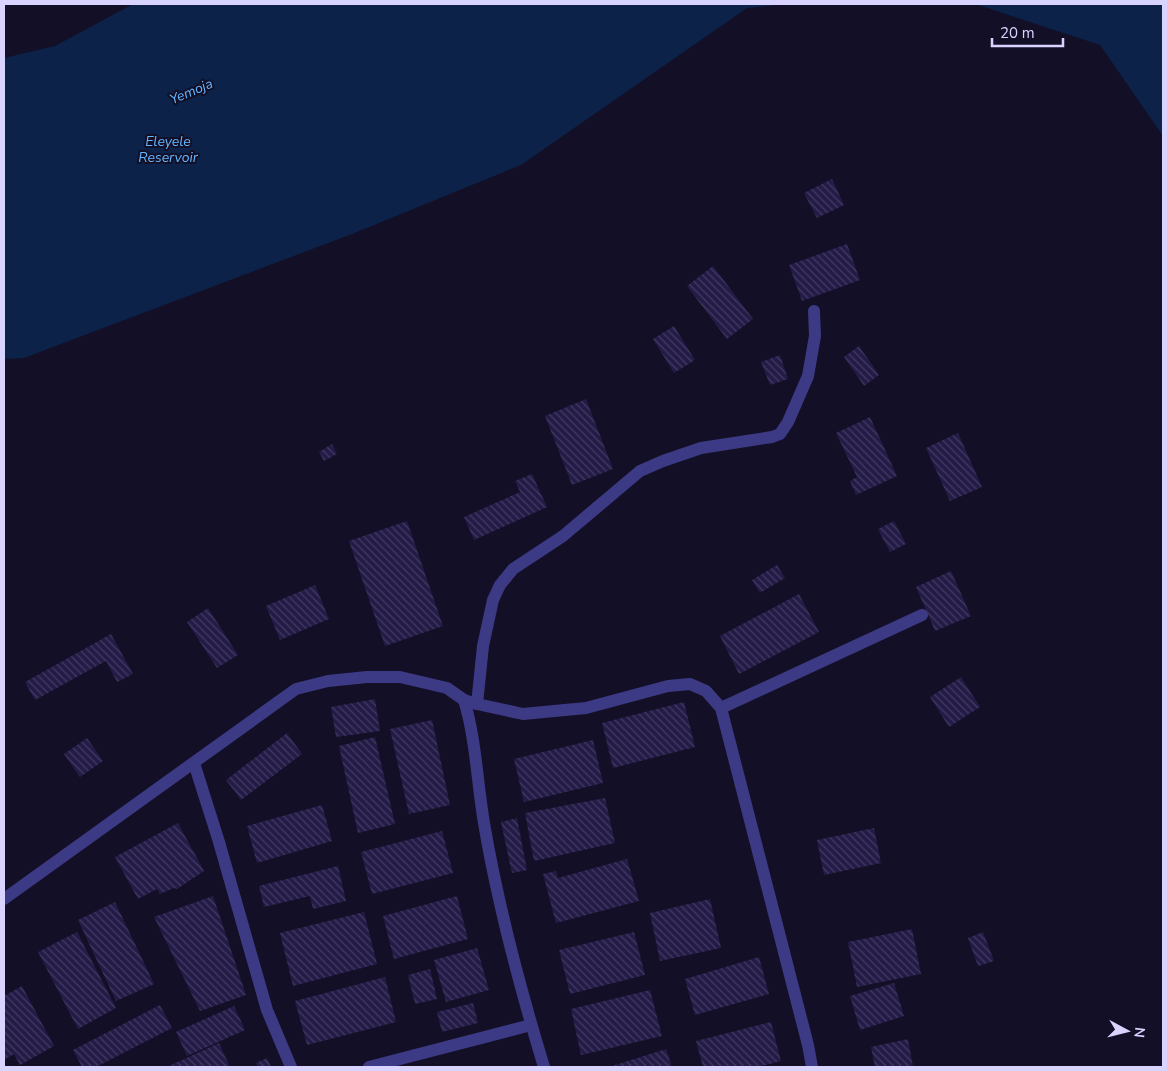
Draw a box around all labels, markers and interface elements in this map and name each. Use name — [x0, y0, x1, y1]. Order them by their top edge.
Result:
scale bar — [992, 15, 1063, 47]
text: 20 m — [1000, 23, 1035, 43]
water label: Yemoja — [167, 74, 216, 109]
water label: Eleyele Reservoir — [138, 132, 199, 167]
north arrow — [1102, 1006, 1152, 1056]
text: N — [1129, 1026, 1149, 1039]

